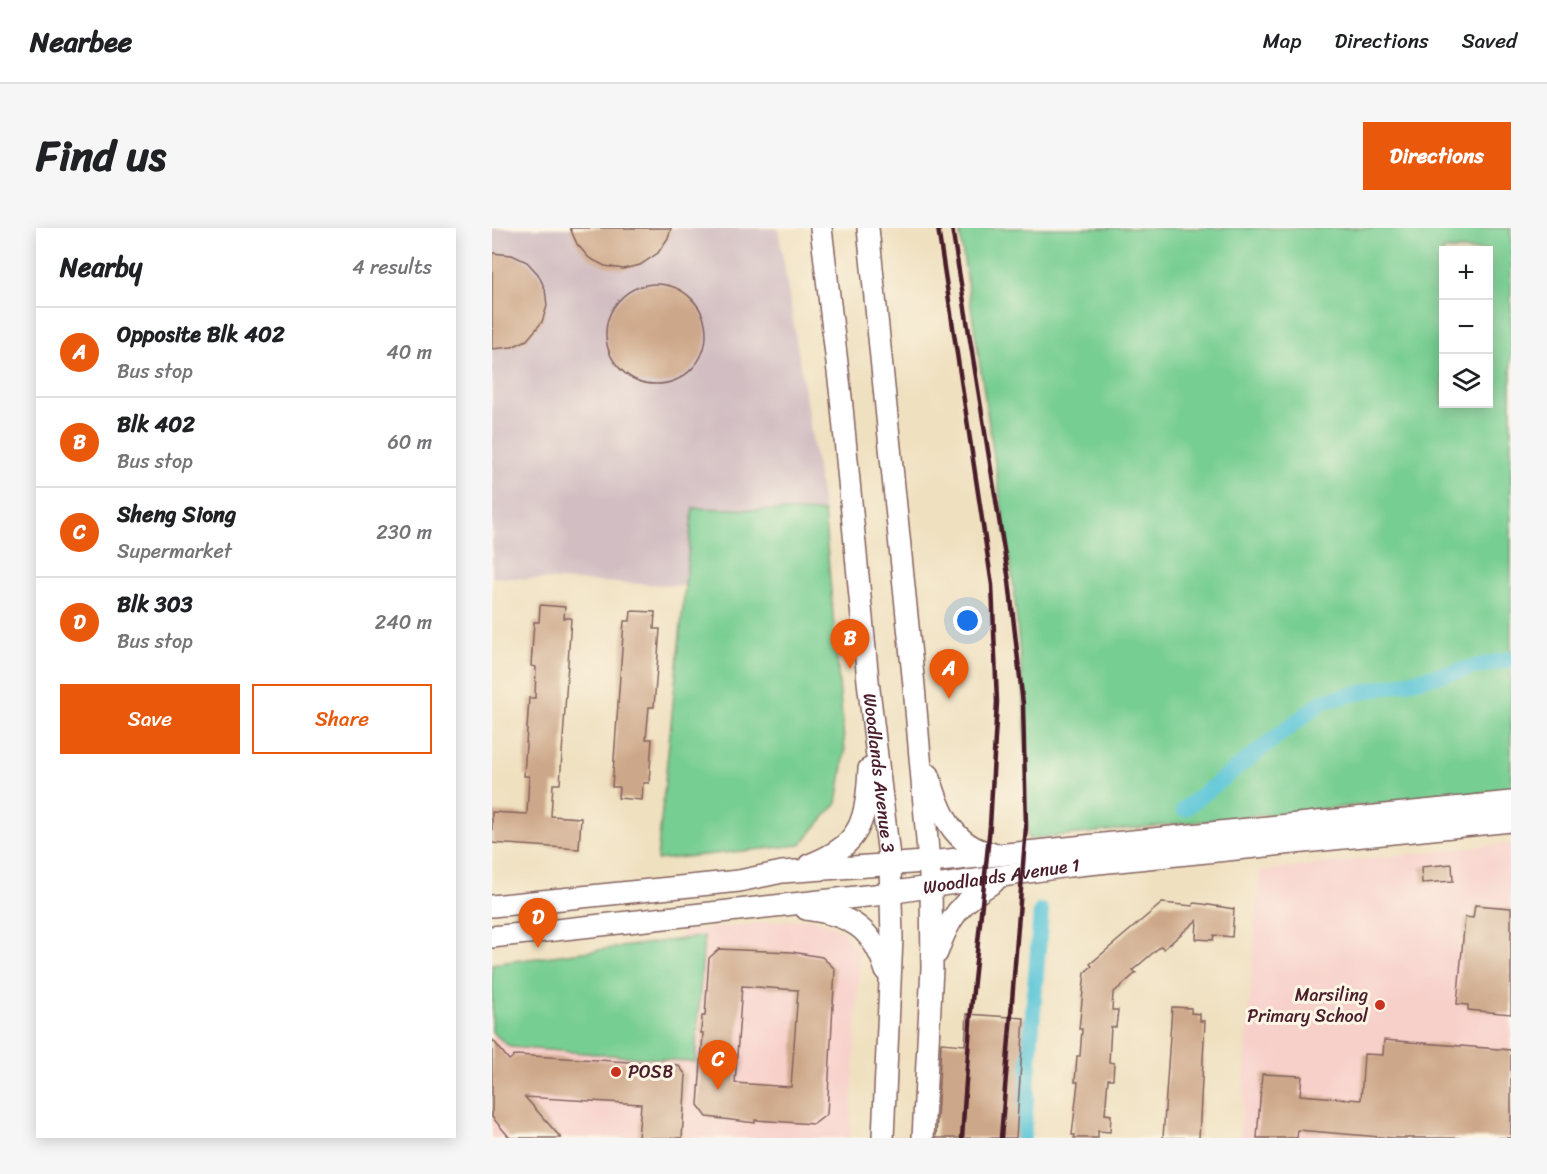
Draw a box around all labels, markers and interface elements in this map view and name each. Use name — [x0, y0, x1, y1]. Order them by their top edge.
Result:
text: Nearbee — [30, 17, 132, 66]
text: Map — [1263, 22, 1301, 60]
text: Directions — [1334, 22, 1429, 60]
text: Saved — [1462, 22, 1517, 60]
text: Find us — [36, 119, 166, 193]
button: Directions — [1363, 122, 1511, 190]
text: Nearby — [60, 244, 142, 290]
map controls — [1439, 246, 1493, 408]
button: + — [1439, 246, 1493, 300]
text: 4 results — [352, 250, 432, 285]
button: − — [1439, 300, 1493, 354]
text: Opposite Blk 402 — [117, 315, 285, 354]
text: A — [73, 335, 86, 370]
text: 40 m — [386, 335, 432, 370]
text: Bus stop — [117, 354, 193, 389]
button: layers — [1439, 354, 1493, 408]
text: Blk 402 — [117, 405, 195, 444]
text: B — [73, 425, 86, 460]
text: 60 m — [387, 425, 432, 460]
text: Bus stop — [117, 444, 193, 479]
text: Sheng Siong — [117, 495, 236, 534]
text: C — [73, 515, 86, 550]
text: 230 m — [376, 515, 432, 550]
text: Supermarket — [117, 534, 232, 569]
text: Blk 303 — [117, 585, 193, 624]
text: D — [74, 605, 85, 640]
text: 240 m — [375, 605, 432, 640]
your location — [953, 606, 982, 635]
pin: B — [830, 620, 870, 669]
text: Bus stop — [117, 624, 193, 659]
pin: A — [930, 650, 968, 699]
button: Save — [60, 684, 240, 754]
button: Share — [252, 684, 432, 754]
street label: Woodlands Avenue 3 — [854, 691, 904, 854]
street label: Woodlands Avenue 1 — [921, 849, 1081, 904]
pin: D — [518, 898, 558, 948]
place label: Marsiling Primary School — [1247, 979, 1369, 1032]
marker: Marsiling Primary School — [1373, 998, 1387, 1012]
pin: C — [698, 1040, 738, 1090]
place label: POSB — [628, 1056, 673, 1088]
marker: POSB — [609, 1065, 623, 1079]

